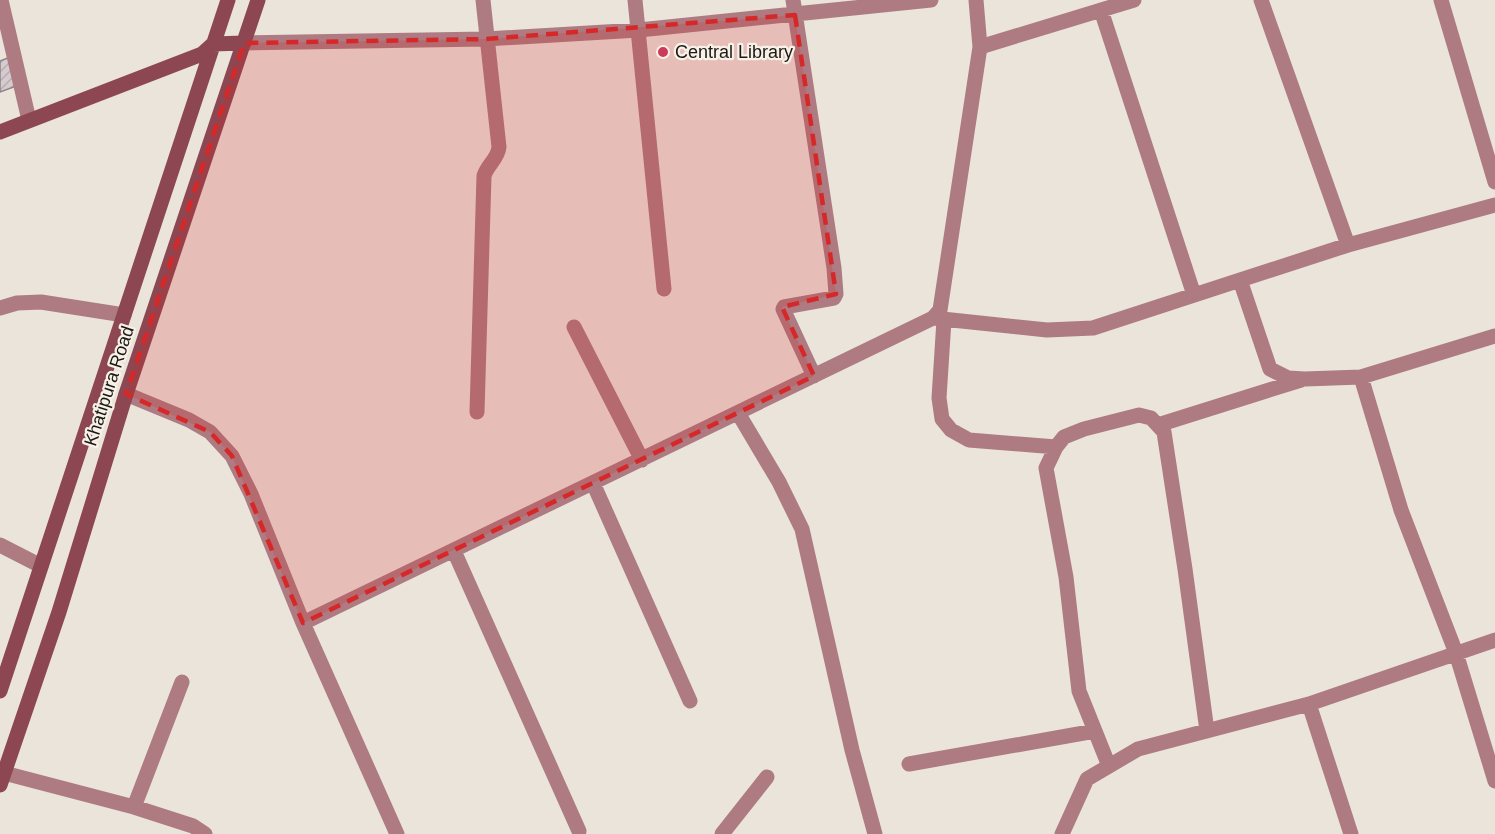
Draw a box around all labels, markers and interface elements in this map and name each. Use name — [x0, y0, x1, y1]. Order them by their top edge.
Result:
place label: Central Library — [675, 42, 793, 62]
marker: Central Library — [656, 45, 670, 59]
street label: Khatipura Road — [80, 323, 138, 449]

